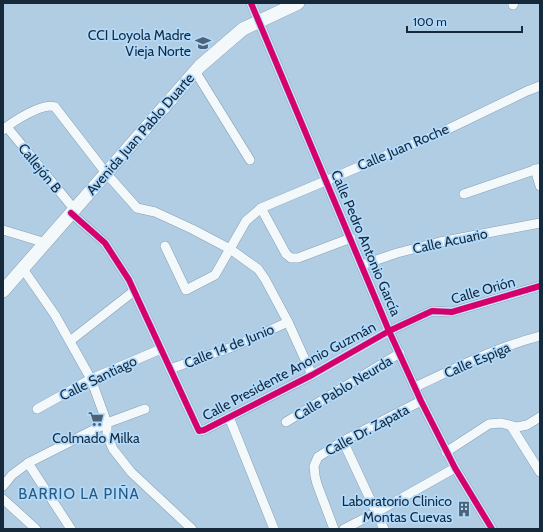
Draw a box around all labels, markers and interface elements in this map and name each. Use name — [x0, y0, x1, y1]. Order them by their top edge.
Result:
scale bar — [407, 8, 522, 34]
text: 100 m — [413, 14, 447, 29]
place label: CCI Loyola Madre Vieja Norte — [88, 26, 191, 60]
school or university icon: CCI Loyola Madre Vieja Norte — [194, 34, 212, 52]
street label: Avenida Juan Pablo Duarte — [82, 69, 198, 199]
street label: Calle Juan Roche — [355, 120, 451, 174]
street label: Callejón B — [14, 139, 66, 197]
street label: Calle Pedro Antonio García — [327, 167, 405, 319]
street label: Calle Acuario — [411, 224, 489, 258]
street label: Calle Orión — [449, 272, 517, 308]
street label: Calle Presidente Anonio Guzmán — [199, 317, 379, 424]
street label: Calle 14 de Junio — [181, 320, 277, 372]
street label: Calle Espiga — [441, 338, 513, 382]
street label: Calle Santiago — [56, 351, 140, 404]
street label: Calle Pablo Neurda — [291, 351, 396, 424]
street label: Calle Dr. Zapata — [322, 400, 412, 460]
supermarket icon: Colmado Milka — [87, 410, 105, 428]
place label: Colmado Milka — [52, 429, 140, 447]
district label: BARRIO LA PIÑA — [18, 485, 140, 503]
place label: Laboratorio Clinico Montas Cuevas — [342, 492, 452, 526]
building icon: Laboratorio Clinico Montas Cuevas — [455, 500, 473, 518]

